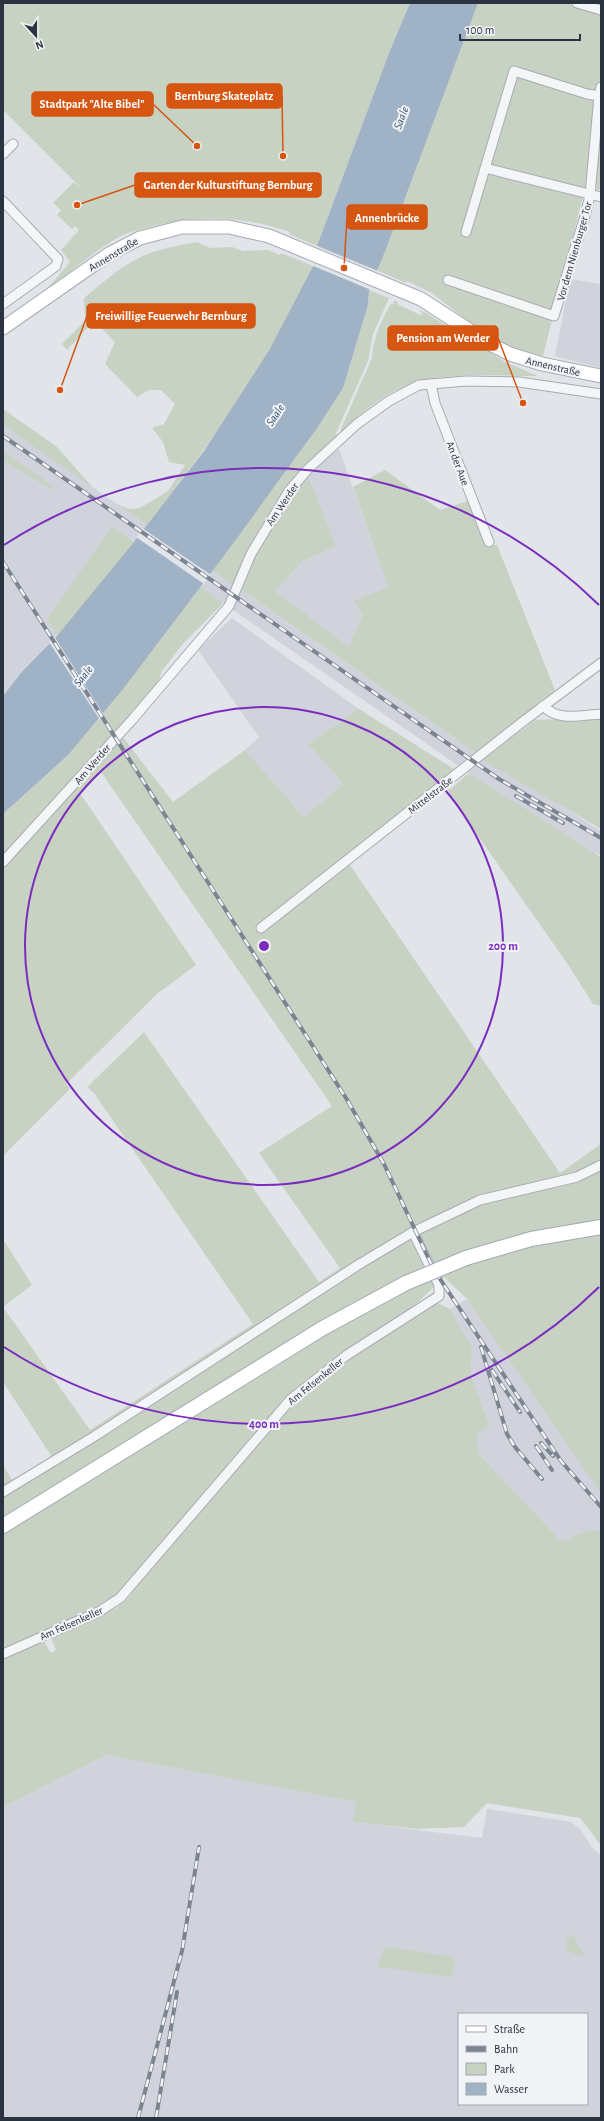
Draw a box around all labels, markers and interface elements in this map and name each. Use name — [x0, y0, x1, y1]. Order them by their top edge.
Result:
north arrow — [16, 16, 56, 56]
scale bar — [460, 16, 580, 42]
text: 100 m — [466, 24, 494, 36]
text: N — [34, 38, 45, 51]
callout: Bernburg Skateplatz — [167, 84, 282, 108]
text: Bernburg Skateplatz — [175, 90, 273, 102]
callout: Stadtpark "Alte Bibel" — [32, 92, 153, 116]
text: Stadtpark "Alte Bibel" — [40, 98, 144, 110]
water label: Saale — [391, 105, 411, 131]
callout: Garten der Kulturstiftung Bernburg — [135, 173, 321, 197]
text: Garten der Kulturstiftung Bernburg — [143, 179, 314, 191]
street label: Vor dem Nienburger Tor — [555, 200, 594, 302]
callout: Annenbrücke — [347, 205, 427, 229]
text: Annenbrücke — [355, 212, 420, 224]
street label: Annenstraße — [87, 235, 140, 273]
callout: Freiwillige Feuerwehr Bernburg — [87, 304, 255, 328]
text: Freiwillige Feuerwehr Bernburg — [95, 310, 248, 322]
callout: Pension am Werder — [388, 326, 498, 350]
text: Pension am Werder — [396, 332, 491, 344]
street label: Annenstraße — [525, 355, 581, 378]
water label: Saale — [264, 402, 287, 428]
street label: An der Aue — [444, 439, 471, 487]
street label: Am Werder — [264, 480, 301, 528]
water label: Saale — [71, 663, 95, 689]
street label: Am Werder — [72, 742, 113, 786]
street label: Mittelstraße — [406, 775, 455, 816]
centre of rings — [257, 939, 271, 953]
text: 200 m — [488, 940, 518, 952]
street label: Am Felsenkeller — [285, 1355, 345, 1407]
text: 400 m — [249, 1418, 279, 1430]
street label: Am Felsenkeller — [38, 1604, 105, 1642]
legend — [458, 2013, 588, 2105]
text: Straße — [494, 2023, 525, 2035]
text: Bahn — [494, 2043, 518, 2055]
text: Park — [494, 2063, 515, 2075]
text: Wasser — [494, 2083, 528, 2095]

